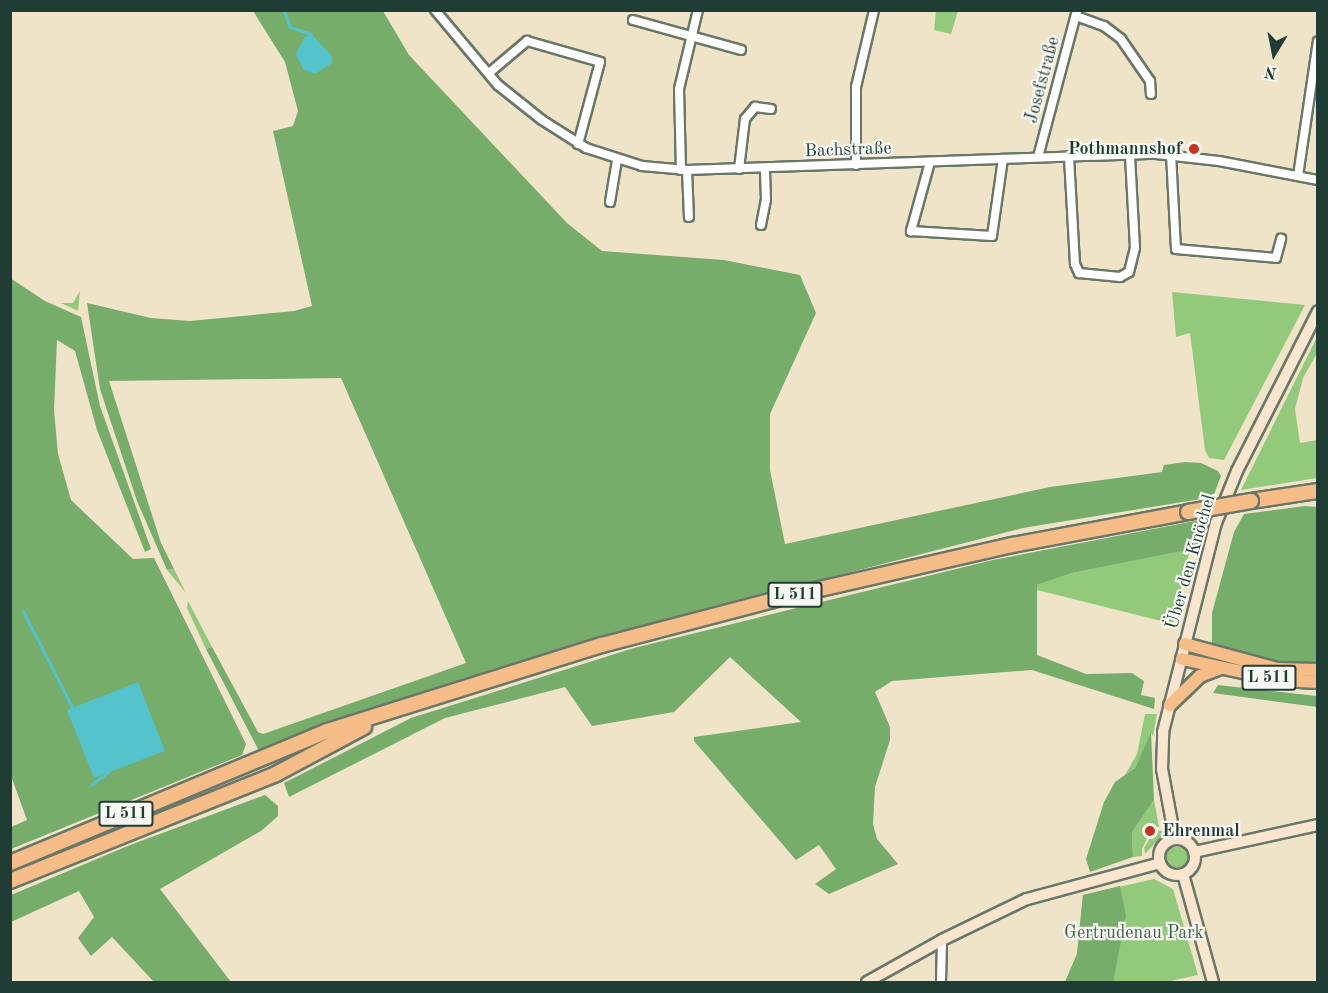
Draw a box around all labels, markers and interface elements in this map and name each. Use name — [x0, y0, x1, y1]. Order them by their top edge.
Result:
north arrow — [1244, 24, 1304, 84]
street label: Josefstraße — [1021, 34, 1065, 126]
text: N — [1263, 63, 1278, 81]
street label: Bachstraße — [804, 138, 892, 162]
place label: Pothmannshof — [1068, 138, 1182, 160]
marker: Pothmannshof — [1187, 142, 1201, 156]
street label: Über den Knöchel — [1161, 492, 1221, 632]
road number: L 511 — [766, 582, 824, 608]
road number: L 511 — [1240, 665, 1298, 691]
road number: L 511 — [98, 801, 154, 827]
place label: Ehrenmal — [1162, 820, 1240, 842]
marker: Ehrenmal — [1143, 824, 1157, 838]
park label: Gertrudenau Park — [1064, 922, 1204, 944]

